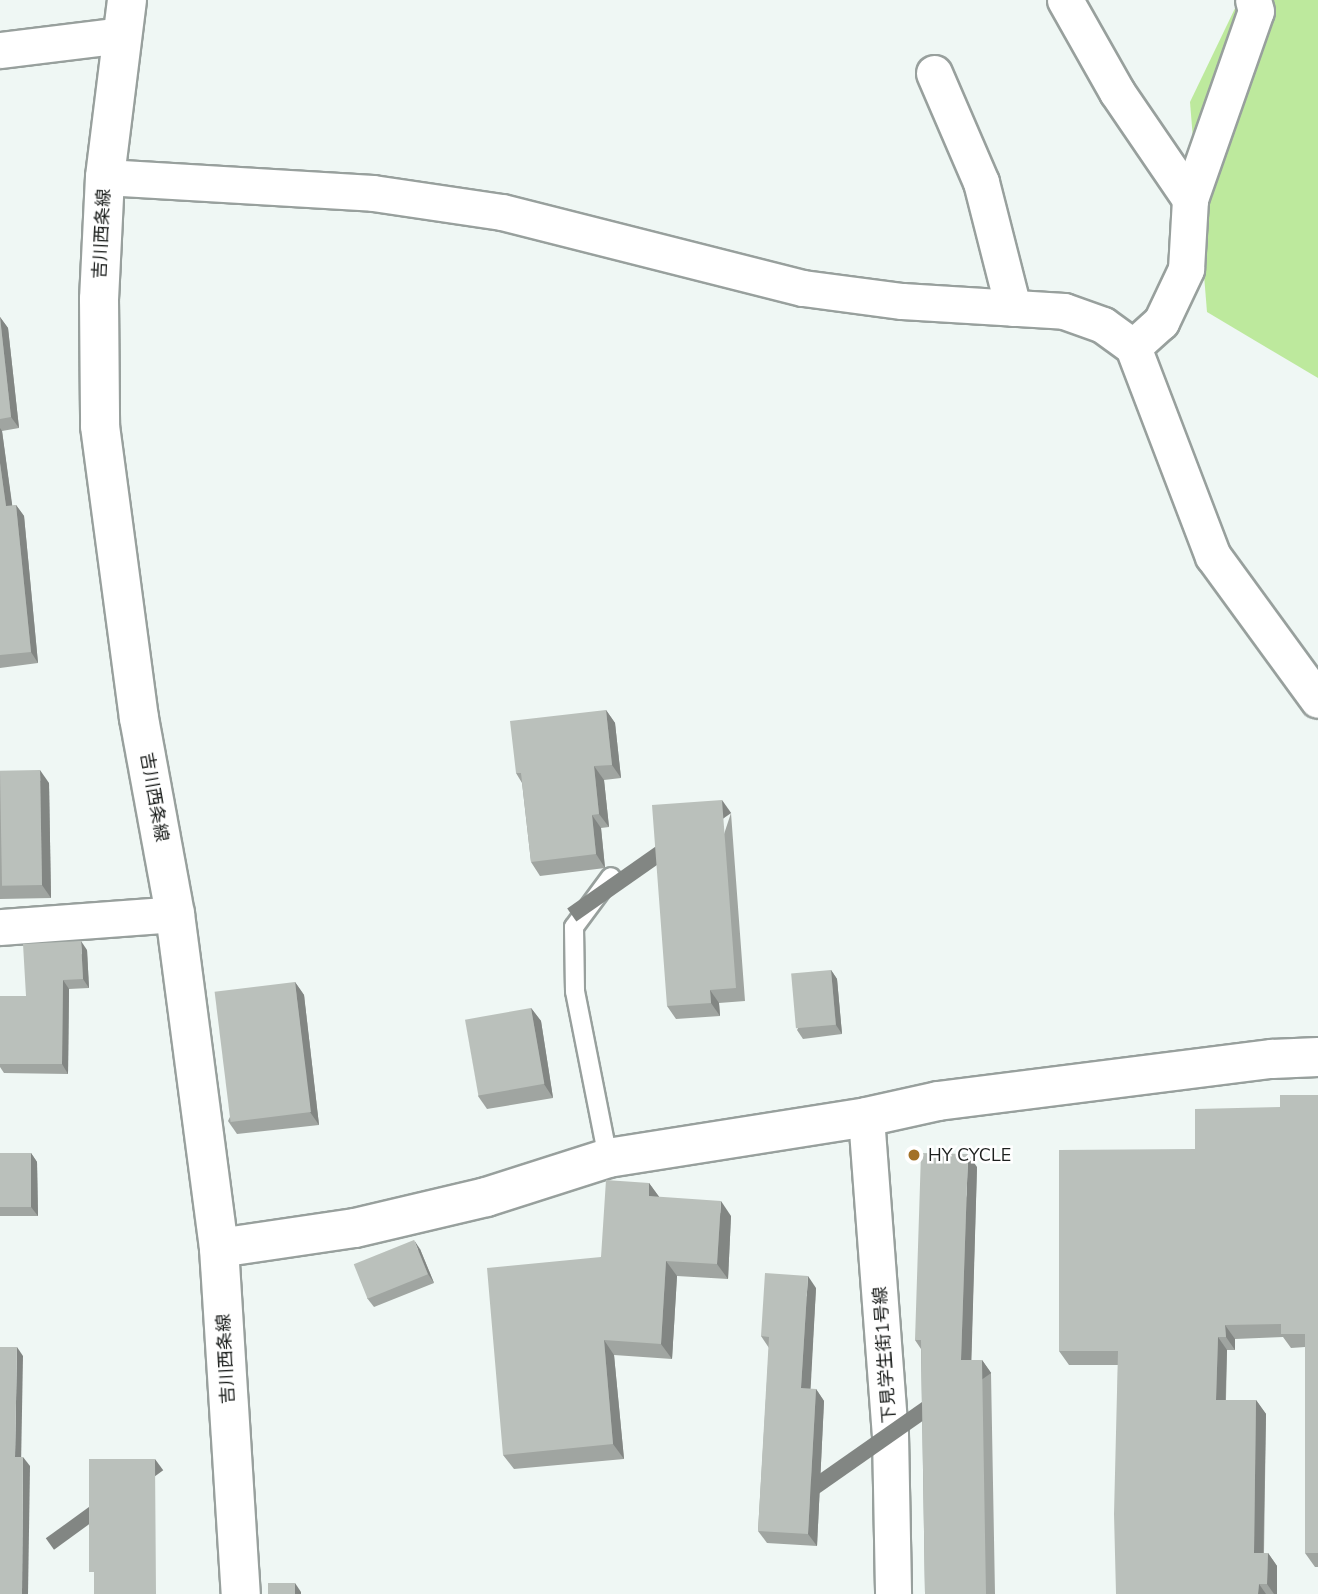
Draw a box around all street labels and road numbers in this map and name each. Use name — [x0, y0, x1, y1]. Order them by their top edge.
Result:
street label: 吉川西条線 — [89, 188, 115, 280]
street label: 吉川西条線 — [136, 751, 172, 843]
street label: 下見学生街1号線 — [869, 1286, 901, 1424]
street label: 吉川西条線 — [213, 1313, 239, 1405]

